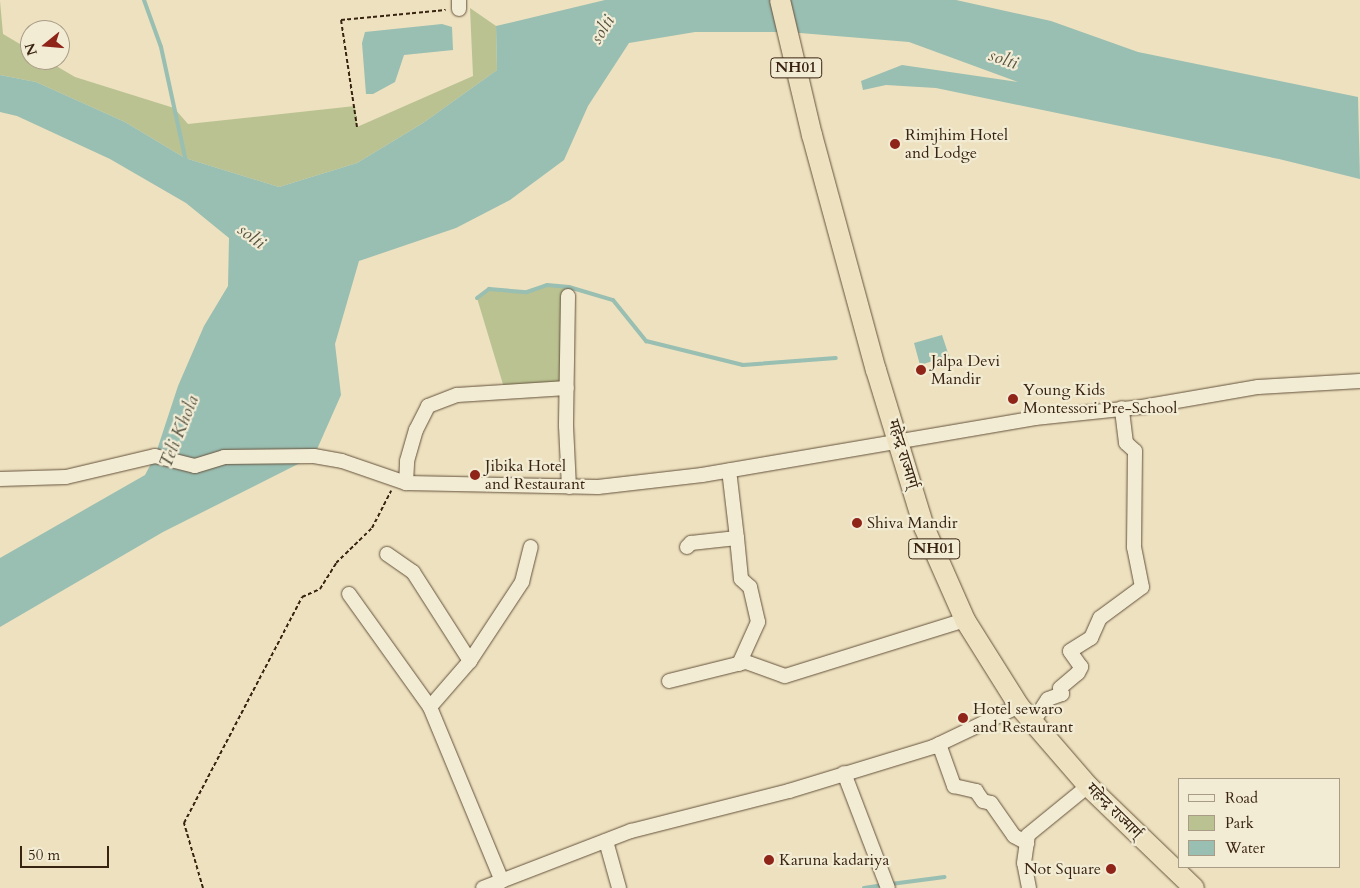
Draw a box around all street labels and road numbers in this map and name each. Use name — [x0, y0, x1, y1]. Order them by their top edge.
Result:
road number: NH01 — [770, 56, 822, 80]
street label: महेन्द्र राज्मार्ग् — [883, 417, 923, 491]
road number: NH01 — [908, 536, 960, 562]
street label: महेन्द्र राज्मार्ग् — [1082, 779, 1146, 843]

